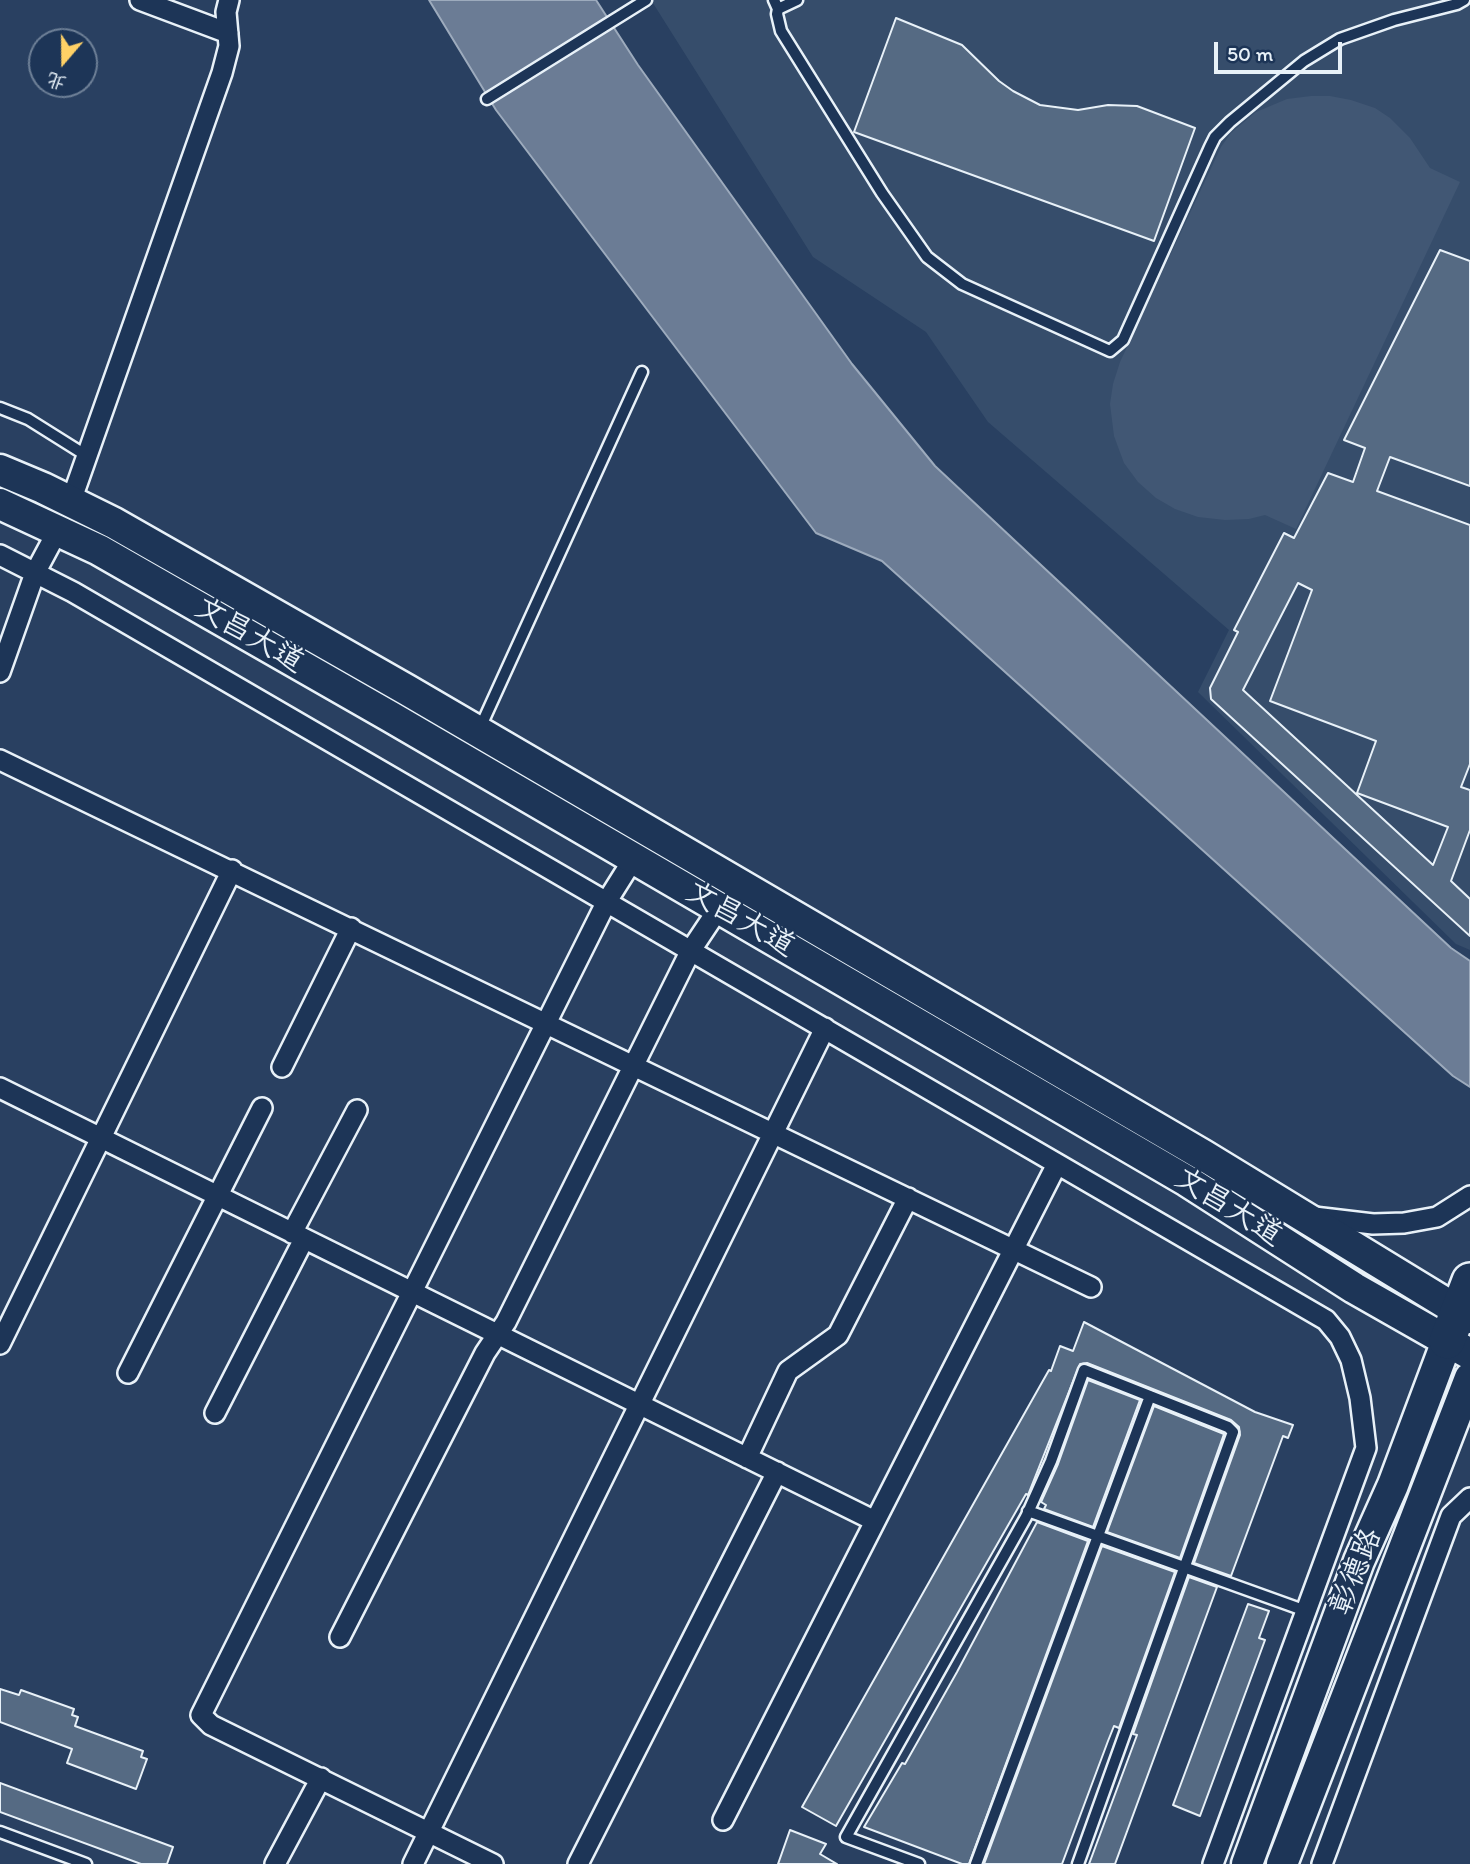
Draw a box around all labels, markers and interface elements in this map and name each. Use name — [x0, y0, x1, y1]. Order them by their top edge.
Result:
north arrow — [28, 28, 98, 98]
scale bar — [1218, 28, 1346, 72]
text: 50 m — [1227, 41, 1273, 66]
text: 北 — [43, 67, 69, 95]
street label: 文昌大道 — [188, 590, 310, 682]
street label: 文昌大道 — [679, 874, 801, 966]
street label: 文昌大道 — [1168, 1161, 1288, 1255]
street label: 彰德路 — [1323, 1524, 1391, 1620]

